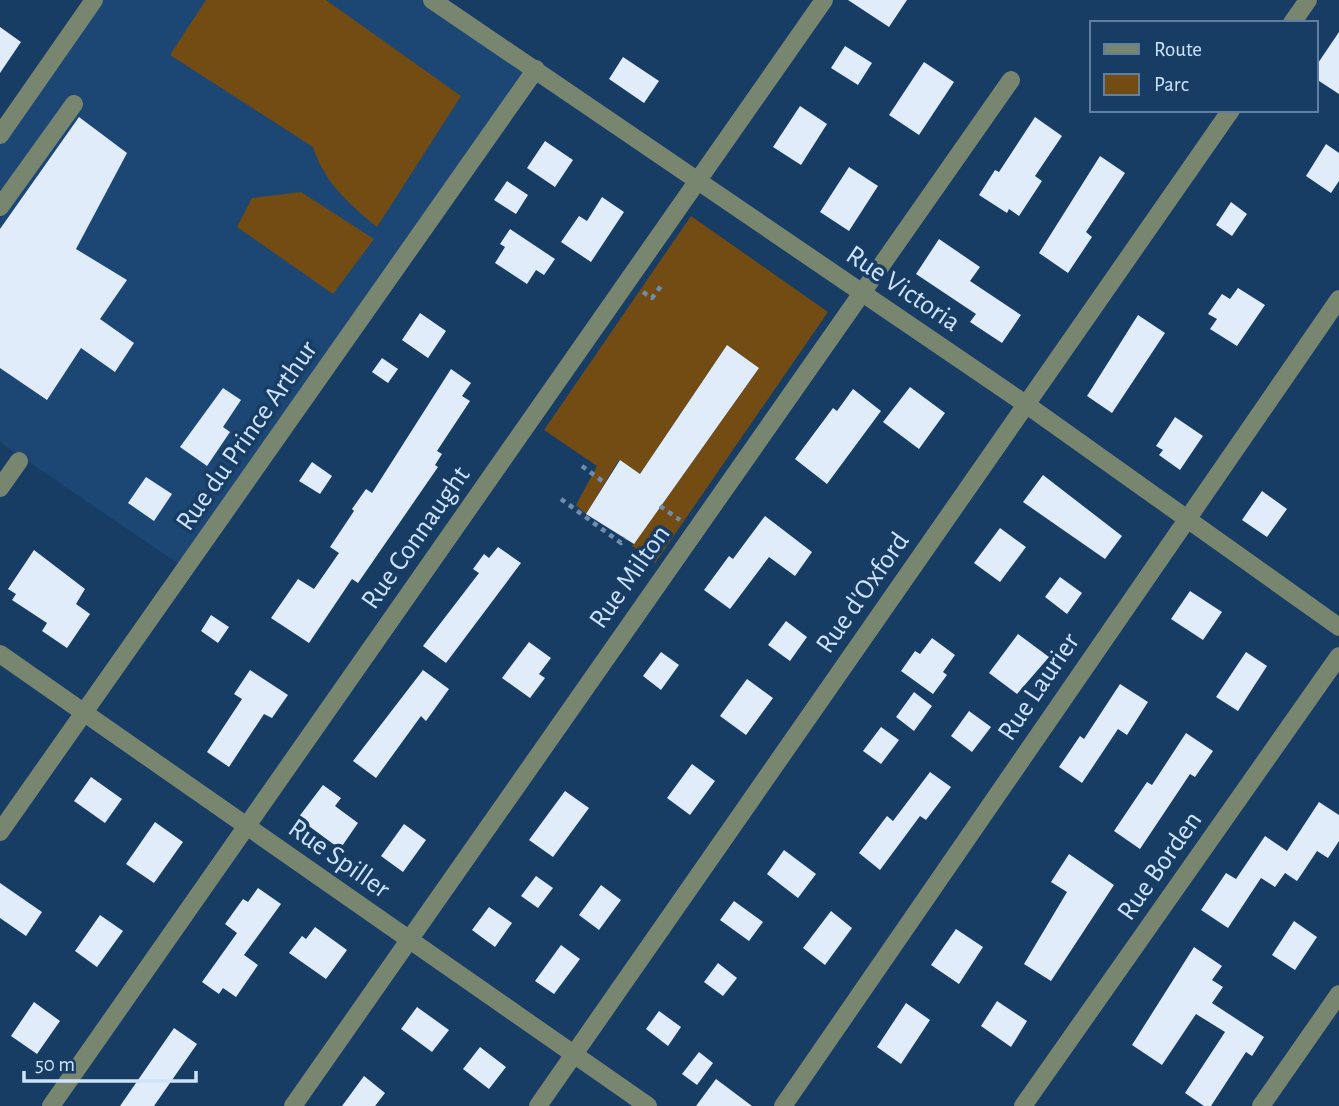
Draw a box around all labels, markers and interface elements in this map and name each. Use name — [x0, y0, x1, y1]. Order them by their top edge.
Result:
legend — [1090, 21, 1318, 112]
text: Route — [1154, 39, 1202, 60]
text: Parc — [1154, 74, 1189, 95]
street label: Rue Victoria — [841, 241, 965, 337]
street label: Rue du Prince Arthur — [171, 336, 323, 536]
street label: Rue Connaught — [357, 461, 475, 615]
street label: Rue Milton — [584, 520, 676, 634]
street label: Rue d'Oxford — [811, 527, 915, 659]
street label: Rue Laurier — [993, 628, 1085, 746]
street label: Rue Borden — [1112, 806, 1208, 926]
street label: Rue Spiller — [283, 814, 395, 904]
scale bar — [24, 1040, 196, 1084]
text: 50 m — [35, 1054, 75, 1075]

